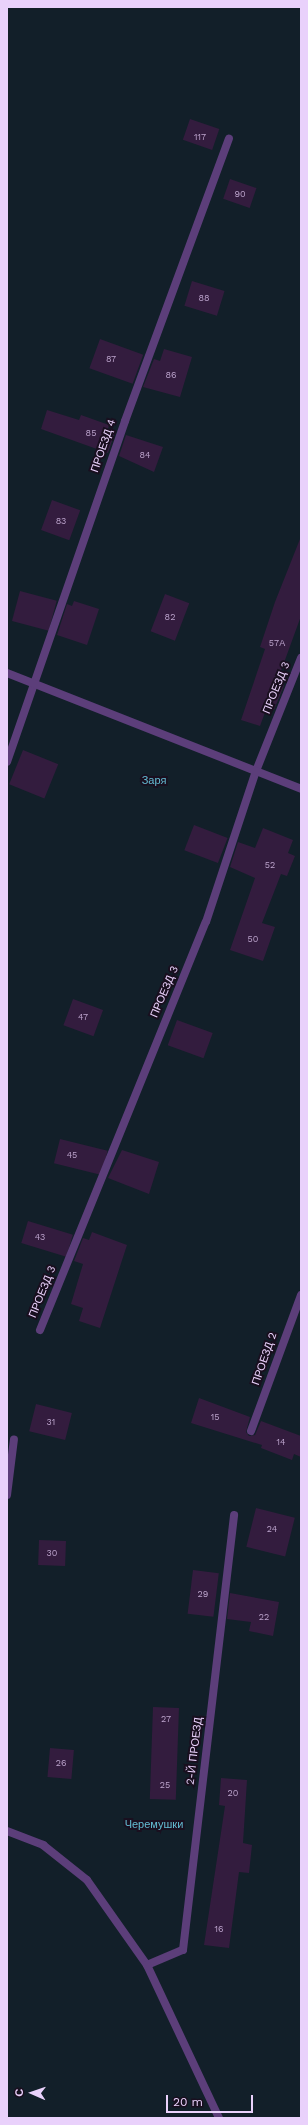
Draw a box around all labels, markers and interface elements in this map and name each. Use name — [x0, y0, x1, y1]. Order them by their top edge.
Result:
house number: 117 — [194, 132, 206, 142]
house number: 90 — [234, 189, 246, 199]
house number: 88 — [198, 293, 210, 303]
house number: 87 — [106, 354, 116, 364]
house number: 86 — [165, 370, 177, 380]
street label: ПРОЕЗД 4 — [89, 418, 119, 474]
house number: 85 — [86, 428, 96, 438]
house number: 84 — [139, 450, 151, 460]
house number: 83 — [56, 516, 66, 526]
house number: 82 — [165, 612, 175, 622]
house number: 57А — [269, 638, 285, 648]
street label: ПРОЕЗД 3 — [261, 660, 293, 716]
park label: Заря — [142, 774, 166, 788]
house number: 52 — [265, 860, 275, 870]
house number: 50 — [248, 934, 258, 944]
street label: ПРОЕЗД 3 — [148, 964, 182, 1020]
house number: 47 — [78, 1012, 88, 1022]
house number: 45 — [67, 1150, 77, 1160]
house number: 43 — [35, 1232, 45, 1242]
street label: ПРОЕЗД 3 — [27, 1264, 59, 1320]
street label: ПРОЕЗД 2 — [250, 1331, 280, 1387]
house number: 15 — [211, 1412, 219, 1422]
house number: 31 — [47, 1417, 55, 1427]
house number: 14 — [276, 1437, 286, 1447]
house number: 24 — [267, 1524, 277, 1534]
house number: 30 — [47, 1548, 57, 1558]
house number: 29 — [198, 1589, 208, 1599]
house number: 22 — [259, 1612, 269, 1622]
house number: 27 — [161, 1714, 171, 1724]
street label: 2-Й ПРОЕЗД — [184, 1716, 206, 1786]
house number: 26 — [56, 1758, 66, 1768]
house number: 25 — [160, 1780, 170, 1790]
house number: 20 — [228, 1788, 238, 1798]
park label: Черемушки — [125, 1818, 183, 1832]
house number: 16 — [215, 1924, 223, 1934]
north arrow — [12, 2073, 52, 2113]
scale bar — [168, 2087, 255, 2113]
text: С — [13, 2088, 26, 2097]
text: 20 m — [173, 2095, 203, 2109]

